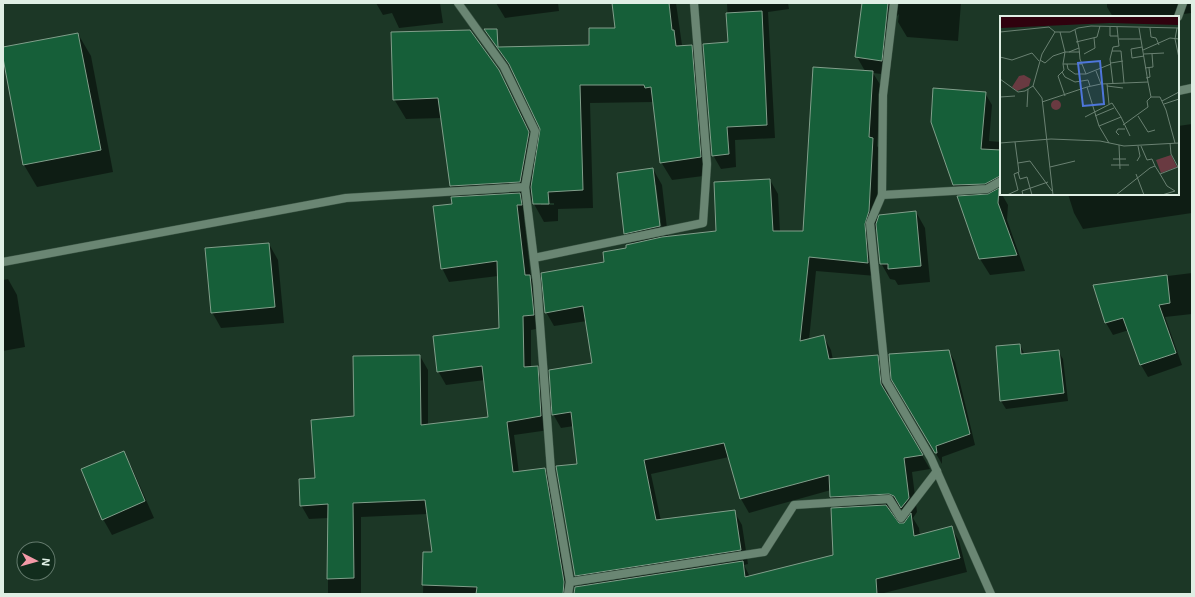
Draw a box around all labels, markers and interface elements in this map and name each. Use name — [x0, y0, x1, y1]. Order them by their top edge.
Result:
inset map — [1000, 16, 1179, 195]
north arrow — [16, 541, 56, 581]
text: N — [40, 557, 53, 567]

